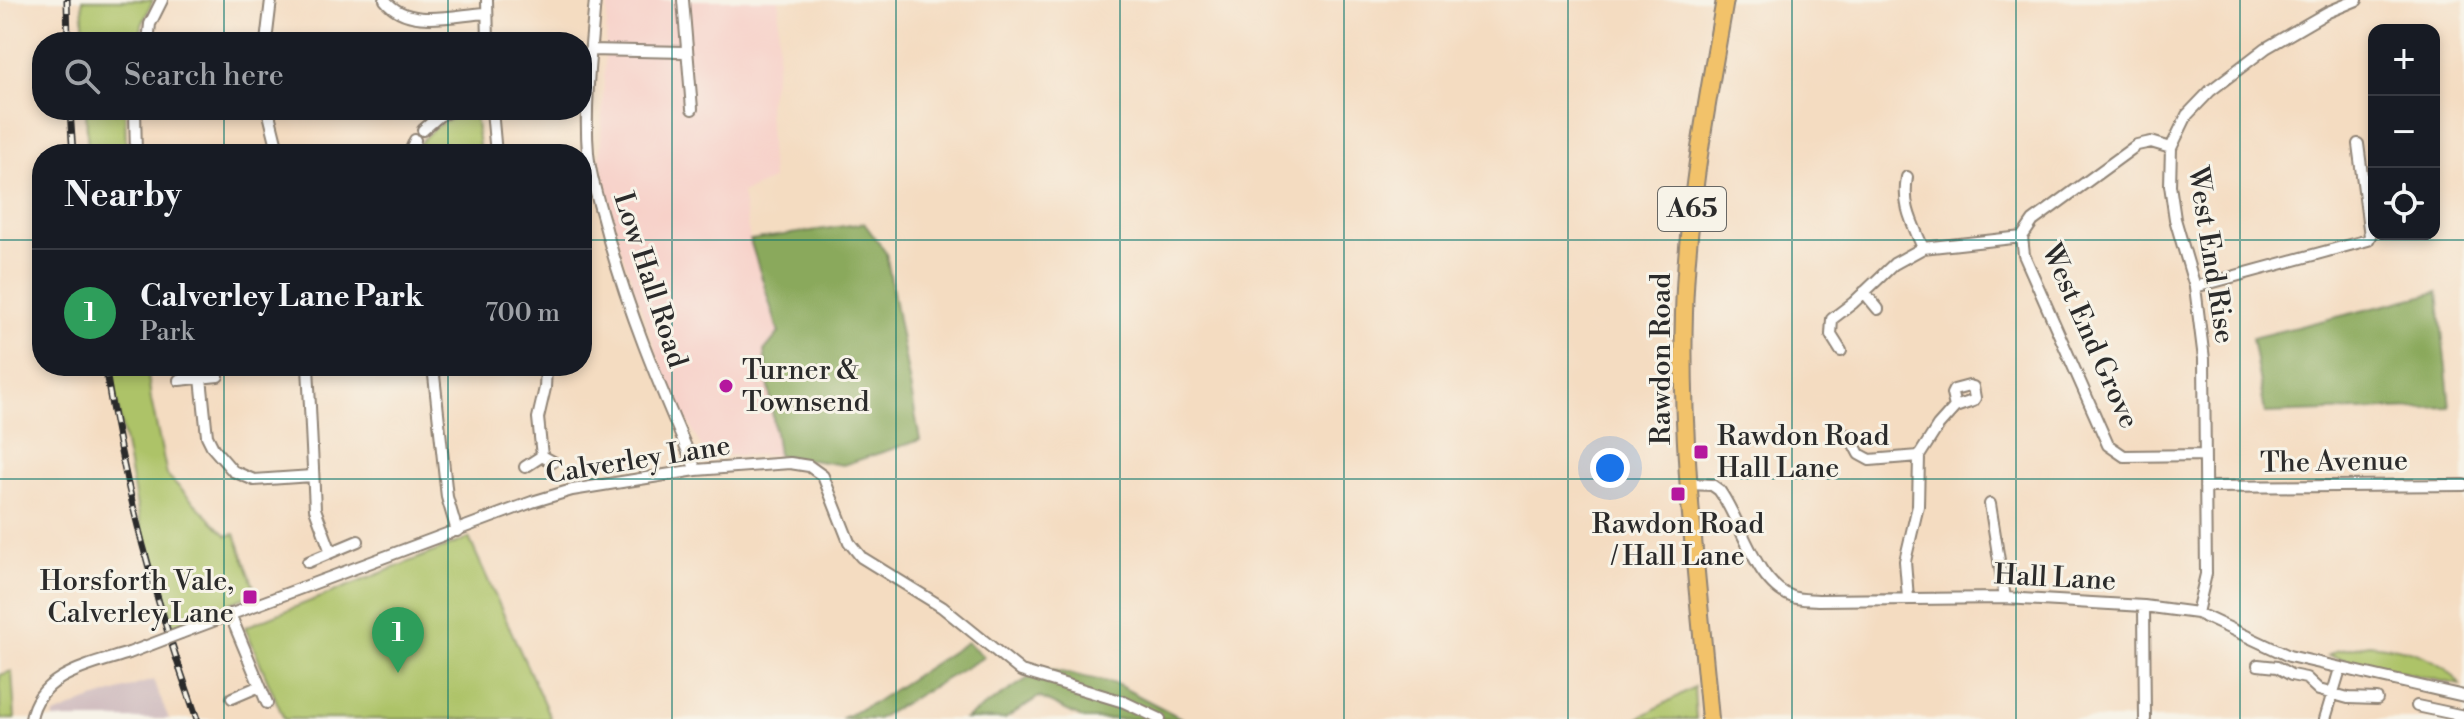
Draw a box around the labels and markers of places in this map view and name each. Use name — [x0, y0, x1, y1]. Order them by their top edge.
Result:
place label: Turner & Townsend — [742, 353, 869, 420]
marker: Turner & Townsend — [717, 377, 735, 395]
place label: Rawdon Road Hall Lane — [1717, 419, 1889, 486]
marker: Rawdon Road Hall Lane — [1692, 443, 1710, 461]
marker: Rawdon Road / Hall Lane — [1669, 485, 1687, 503]
place label: Rawdon Road / Hall Lane — [1592, 507, 1764, 574]
place label: Horsforth Vale, Calverley Lane — [40, 564, 234, 631]
marker: Horsforth Vale, Calverley Lane — [241, 588, 259, 606]
pin: 1 — [372, 607, 424, 673]

